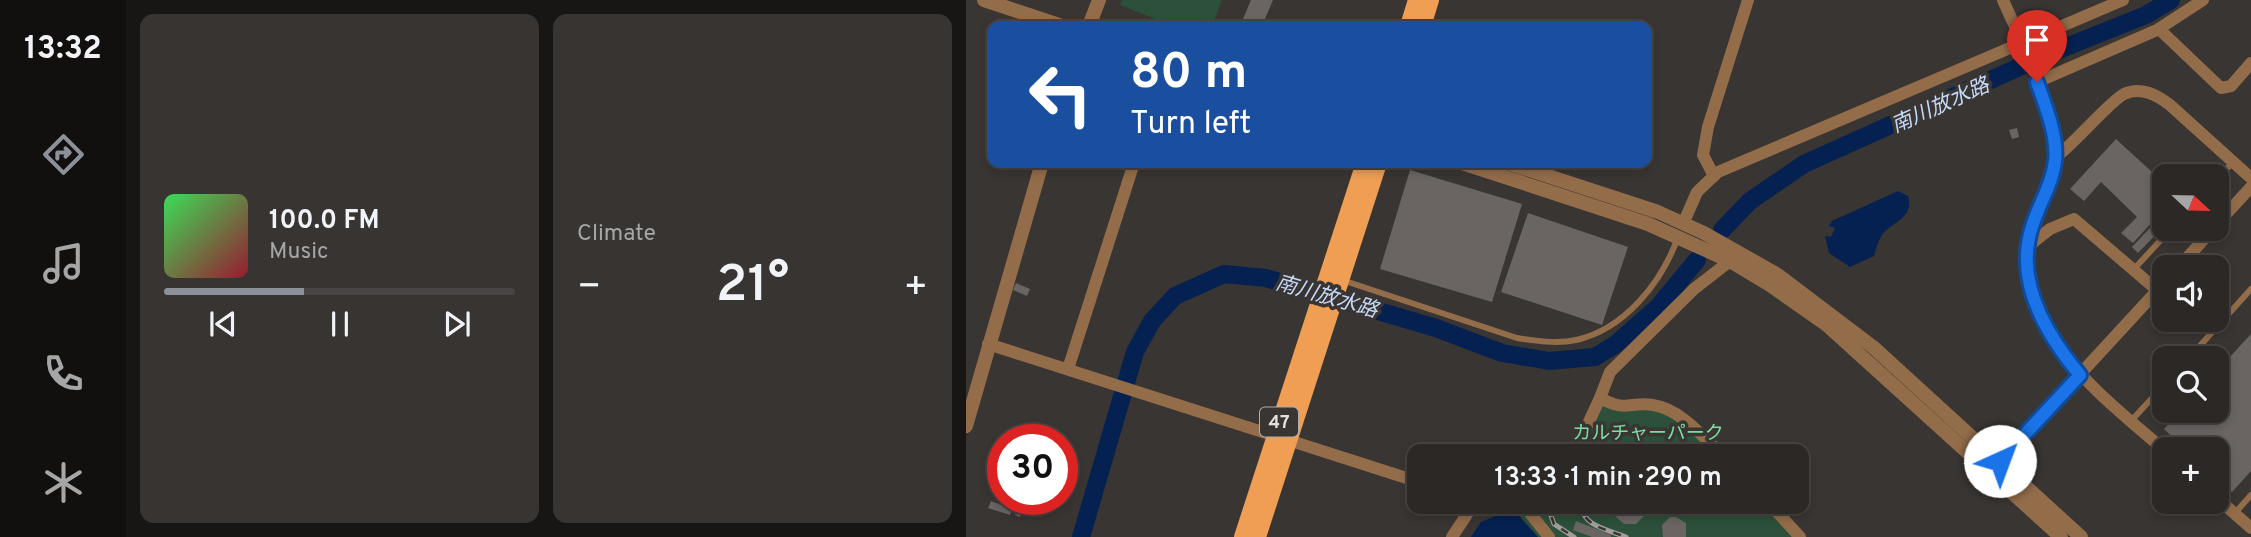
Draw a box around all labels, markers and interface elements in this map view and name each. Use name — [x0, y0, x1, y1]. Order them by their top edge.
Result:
pin — [2007, 10, 2067, 82]
icon: arrive — [2018, 21, 2056, 59]
text: 13:32 — [24, 30, 102, 70]
text: 80 m — [1130, 44, 1247, 106]
icon: left — [1015, 49, 1106, 140]
water label: 南川放水路 — [1887, 72, 1996, 140]
text: Turn left — [1130, 105, 1251, 145]
icon: directions — [39, 130, 88, 179]
north arrow — [2152, 164, 2230, 242]
map controls — [2152, 164, 2229, 514]
text: 100.0 FM — [269, 205, 380, 238]
text: Climate — [577, 220, 656, 249]
text: Music — [269, 238, 329, 267]
icon: music — [39, 239, 88, 288]
text: 21° — [716, 254, 789, 320]
button: sound — [2152, 255, 2229, 332]
text: − — [577, 264, 602, 313]
text: + — [903, 264, 928, 313]
water label: 南川放水路 — [1272, 270, 1383, 325]
icon: previous — [204, 305, 242, 343]
icon: pause — [321, 305, 359, 343]
icon: next — [438, 305, 476, 343]
button: search — [2152, 346, 2229, 423]
icon: phone — [39, 349, 88, 398]
road number: 47 — [1260, 408, 1298, 436]
park label: カルチャーパーク — [1572, 422, 1724, 446]
speed limit sign: 30 — [987, 424, 1078, 515]
position arrow — [1963, 424, 2037, 498]
button: + — [2152, 437, 2229, 514]
icon: climate — [39, 458, 88, 507]
text: 13:33 · 1 min · 290 m — [1494, 462, 1722, 495]

